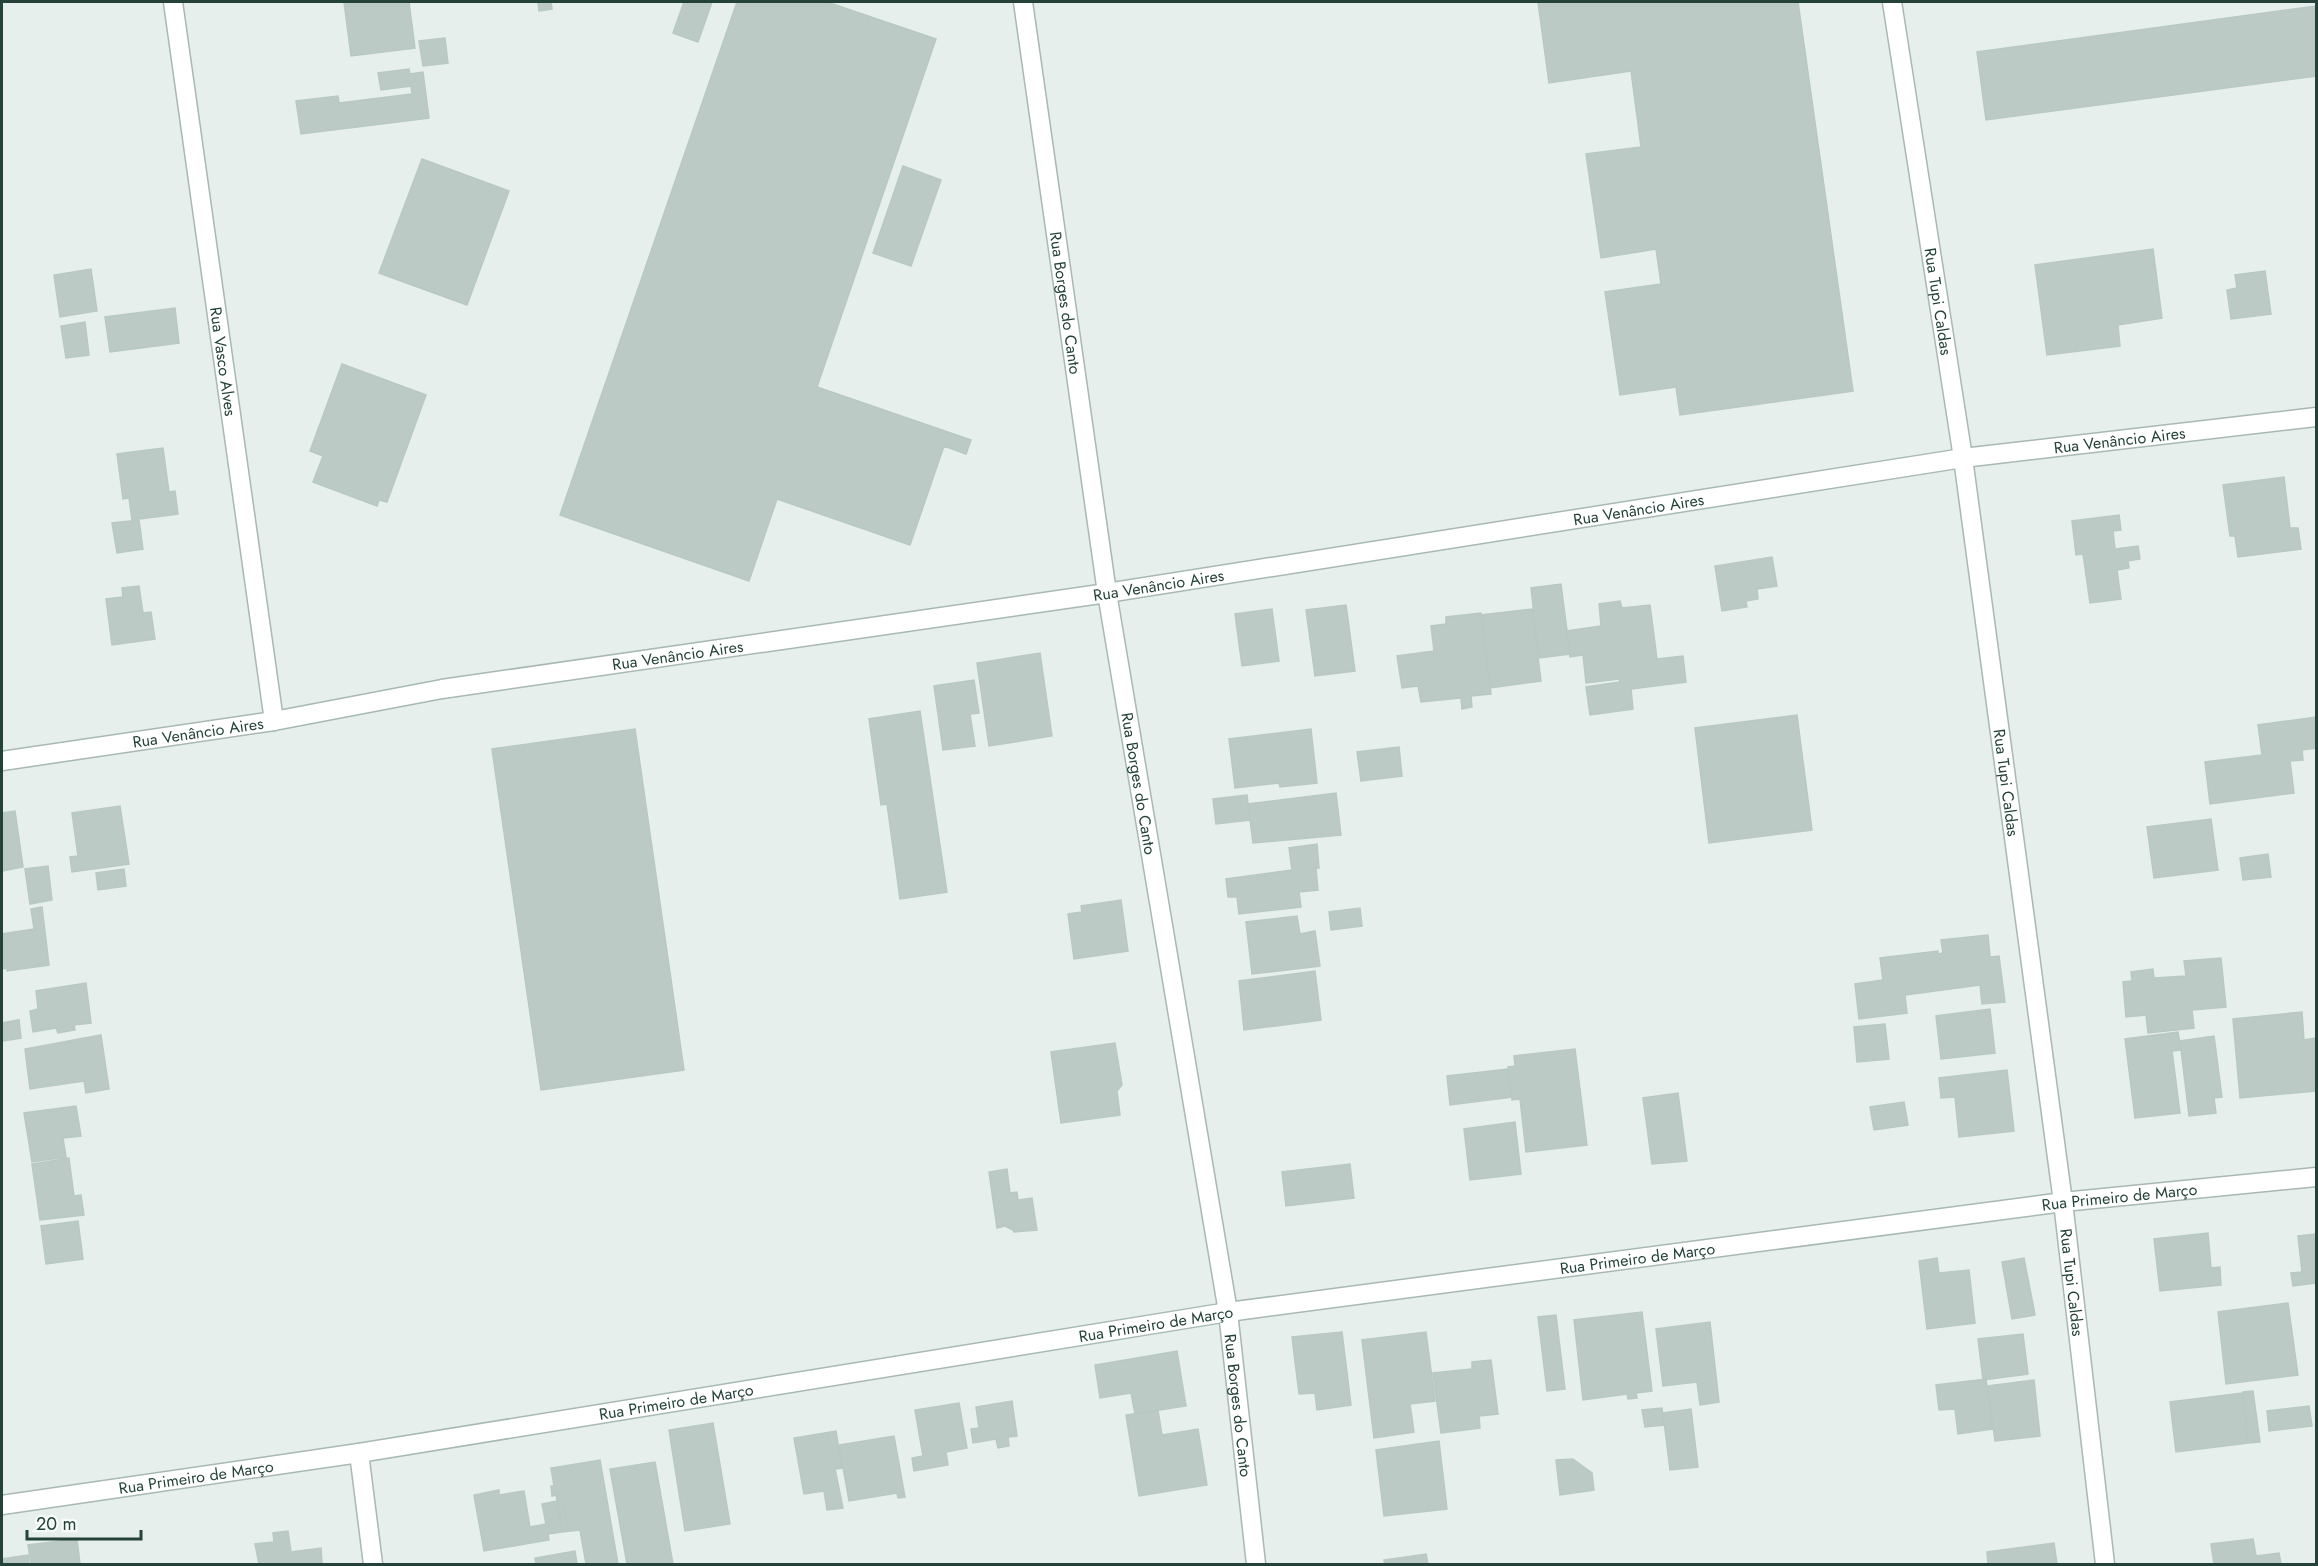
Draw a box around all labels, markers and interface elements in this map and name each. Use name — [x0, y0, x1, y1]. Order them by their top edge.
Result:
street label: Rua Borges do Canto — [1044, 230, 1087, 376]
street label: Rua Tupi Caldas — [1918, 246, 1958, 357]
street label: Rua Vasco Alves — [204, 305, 242, 418]
street label: Rua Venâncio Aires — [2053, 421, 2187, 459]
street label: Rua Venâncio Aires — [1572, 488, 1706, 531]
street label: Rua Venâncio Aires — [1092, 564, 1226, 607]
street label: Rua Venâncio Aires — [611, 635, 745, 676]
street label: Rua Borges do Canto — [1115, 711, 1162, 857]
street label: Rua Venâncio Aires — [131, 712, 265, 754]
street label: Rua Tupi Caldas — [1988, 727, 2025, 838]
street label: Rua Primeiro de Março — [2040, 1178, 2199, 1217]
street label: Rua Tupi Caldas — [2054, 1227, 2089, 1337]
street label: Rua Primeiro de Março — [1558, 1237, 1717, 1280]
street label: Rua Primeiro de Março — [1077, 1300, 1235, 1348]
street label: Rua Borges do Canto — [1219, 1333, 1257, 1478]
street label: Rua Primeiro de Março — [597, 1378, 755, 1426]
street label: Rua Primeiro de Março — [117, 1455, 275, 1500]
scale bar — [27, 1503, 141, 1541]
text: 20 m — [36, 1511, 76, 1537]

